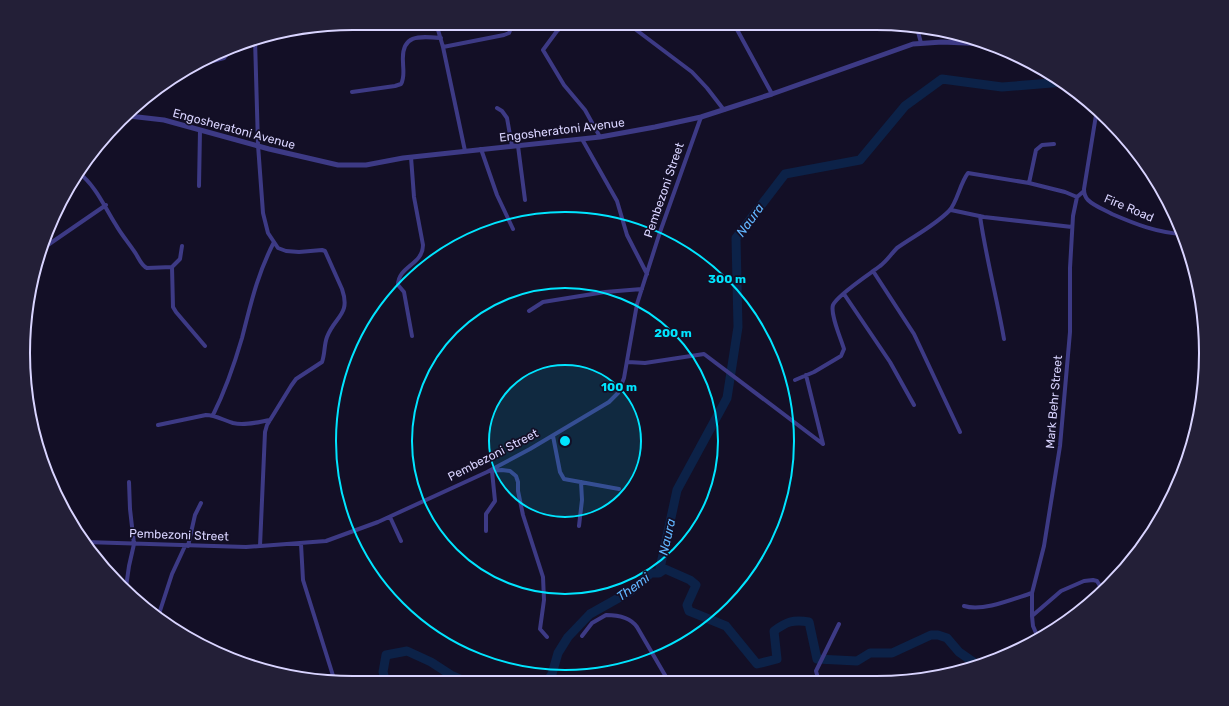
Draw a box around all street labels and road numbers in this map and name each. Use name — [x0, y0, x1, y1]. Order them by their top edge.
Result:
street label: Engosheratoni Avenue — [171, 106, 297, 152]
street label: Engosheratoni Avenue — [499, 115, 626, 145]
street label: Pembezoni Street — [641, 140, 687, 239]
street label: Fire Road — [1102, 191, 1156, 225]
street label: Mark Behr Street — [1043, 354, 1065, 449]
street label: Pembezoni Street — [445, 426, 541, 484]
street label: Pembezoni Street — [129, 526, 229, 544]

